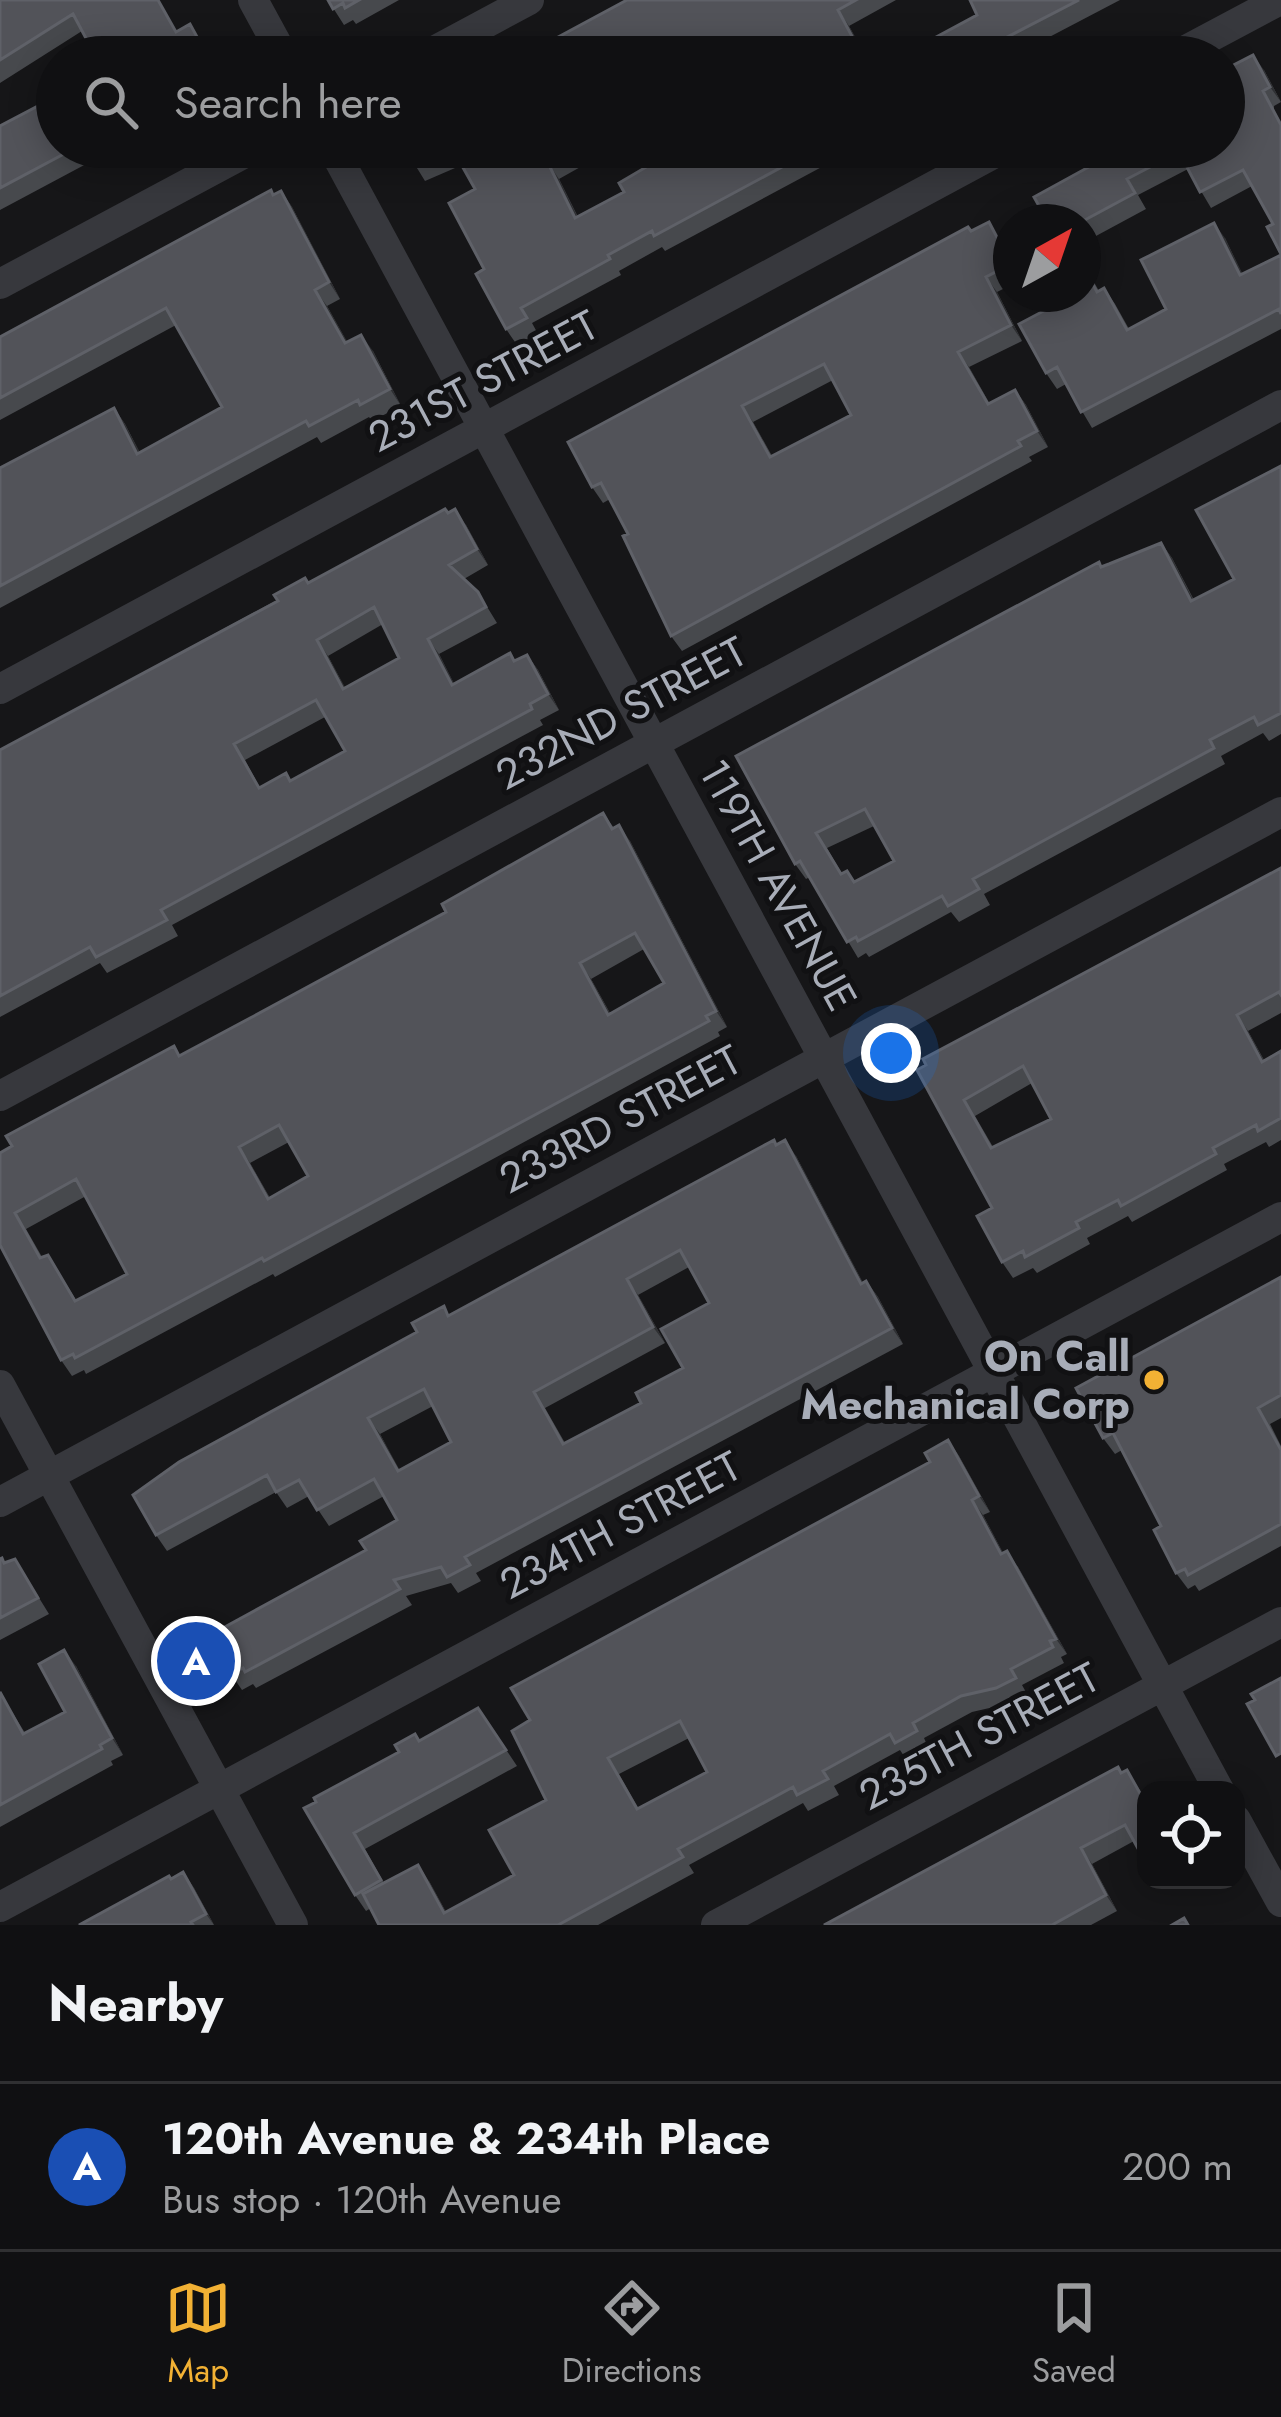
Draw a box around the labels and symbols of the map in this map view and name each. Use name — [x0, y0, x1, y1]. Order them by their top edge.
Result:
north arrow — [993, 204, 1101, 312]
street label: 231ST STREET — [357, 295, 609, 467]
street label: 232ND STREET — [485, 621, 758, 805]
street label: 119TH AVENUE — [684, 748, 872, 1022]
your location — [861, 1023, 921, 1083]
street label: 233RD STREET — [488, 1029, 752, 1208]
place label: On Call Mechanical Corp — [801, 1326, 1130, 1435]
marker: On Call Mechanical Corp — [1141, 1367, 1167, 1393]
street label: 234TH STREET — [489, 1436, 752, 1614]
pin: A — [157, 1616, 235, 1706]
street label: 235TH STREET — [848, 1647, 1110, 1825]

